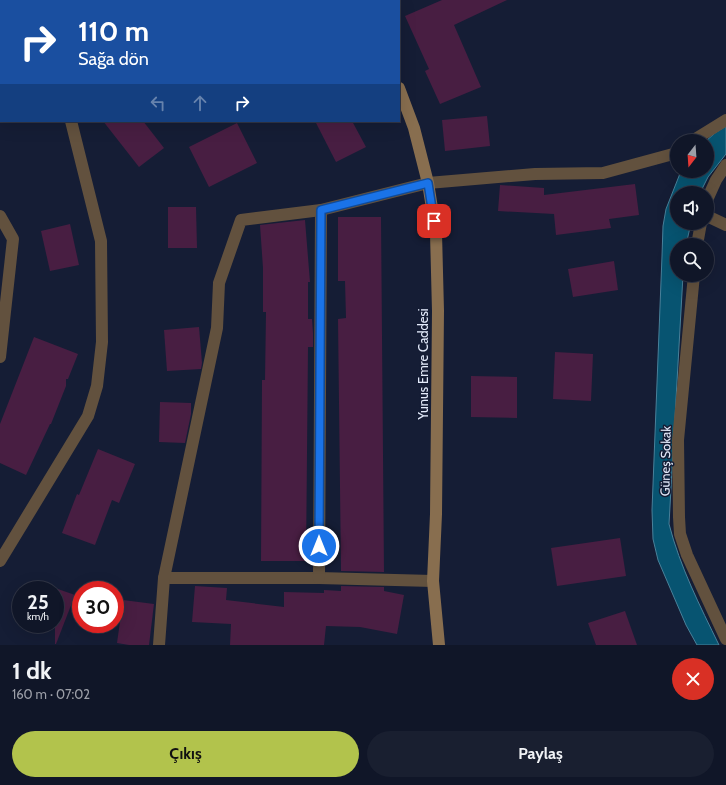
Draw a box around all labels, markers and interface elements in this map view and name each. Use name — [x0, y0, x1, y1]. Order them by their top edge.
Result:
text: 110 m — [78, 14, 149, 48]
icon: right — [12, 16, 64, 68]
text: Sağa dön — [78, 48, 149, 70]
icon: left — [147, 92, 169, 114]
icon: ahead — [189, 92, 211, 114]
icon: right — [231, 92, 253, 114]
north arrow — [670, 134, 714, 178]
map controls — [670, 134, 714, 282]
button: sound — [670, 186, 714, 230]
pin — [417, 204, 451, 238]
icon: arrive — [423, 210, 445, 232]
button: search — [670, 238, 714, 282]
street label: Yunus Emre Caddesi — [415, 308, 431, 421]
street label: Güneş Sokak — [656, 426, 674, 496]
position arrow — [298, 525, 340, 567]
speed limit sign: 30 — [72, 581, 124, 633]
text: 25 — [27, 590, 49, 614]
text: km/h — [27, 610, 49, 623]
text: 1 dk — [12, 656, 52, 685]
button: close — [672, 658, 714, 700]
text: 160 m · 07:02 — [12, 686, 90, 702]
button: Çıkış — [12, 731, 359, 777]
button: Paylaş — [367, 731, 714, 777]

